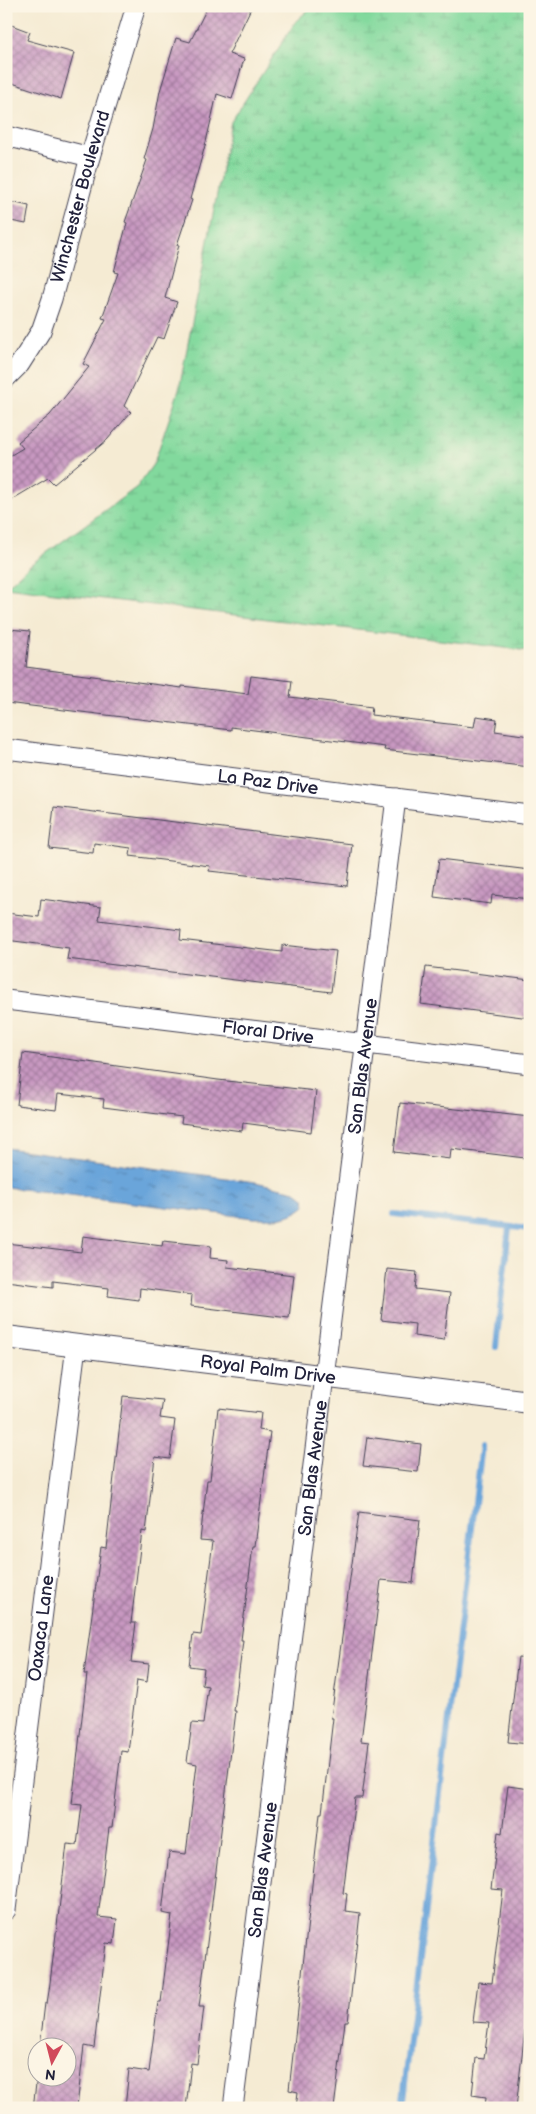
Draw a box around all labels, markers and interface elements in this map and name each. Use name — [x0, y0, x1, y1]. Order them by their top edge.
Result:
street label: Winchester Boulevard — [47, 108, 115, 285]
street label: La Paz Drive — [216, 766, 320, 799]
street label: San Blas Avenue — [344, 997, 382, 1135]
street label: Floral Drive — [221, 1016, 315, 1049]
street label: Royal Palm Drive — [199, 1351, 337, 1389]
street label: San Blas Avenue — [294, 1399, 332, 1537]
street label: Oaxaca Lane — [24, 1573, 59, 1683]
street label: San Blas Avenue — [244, 1800, 282, 1939]
north arrow — [28, 2036, 78, 2086]
text: N — [44, 2065, 57, 2083]

